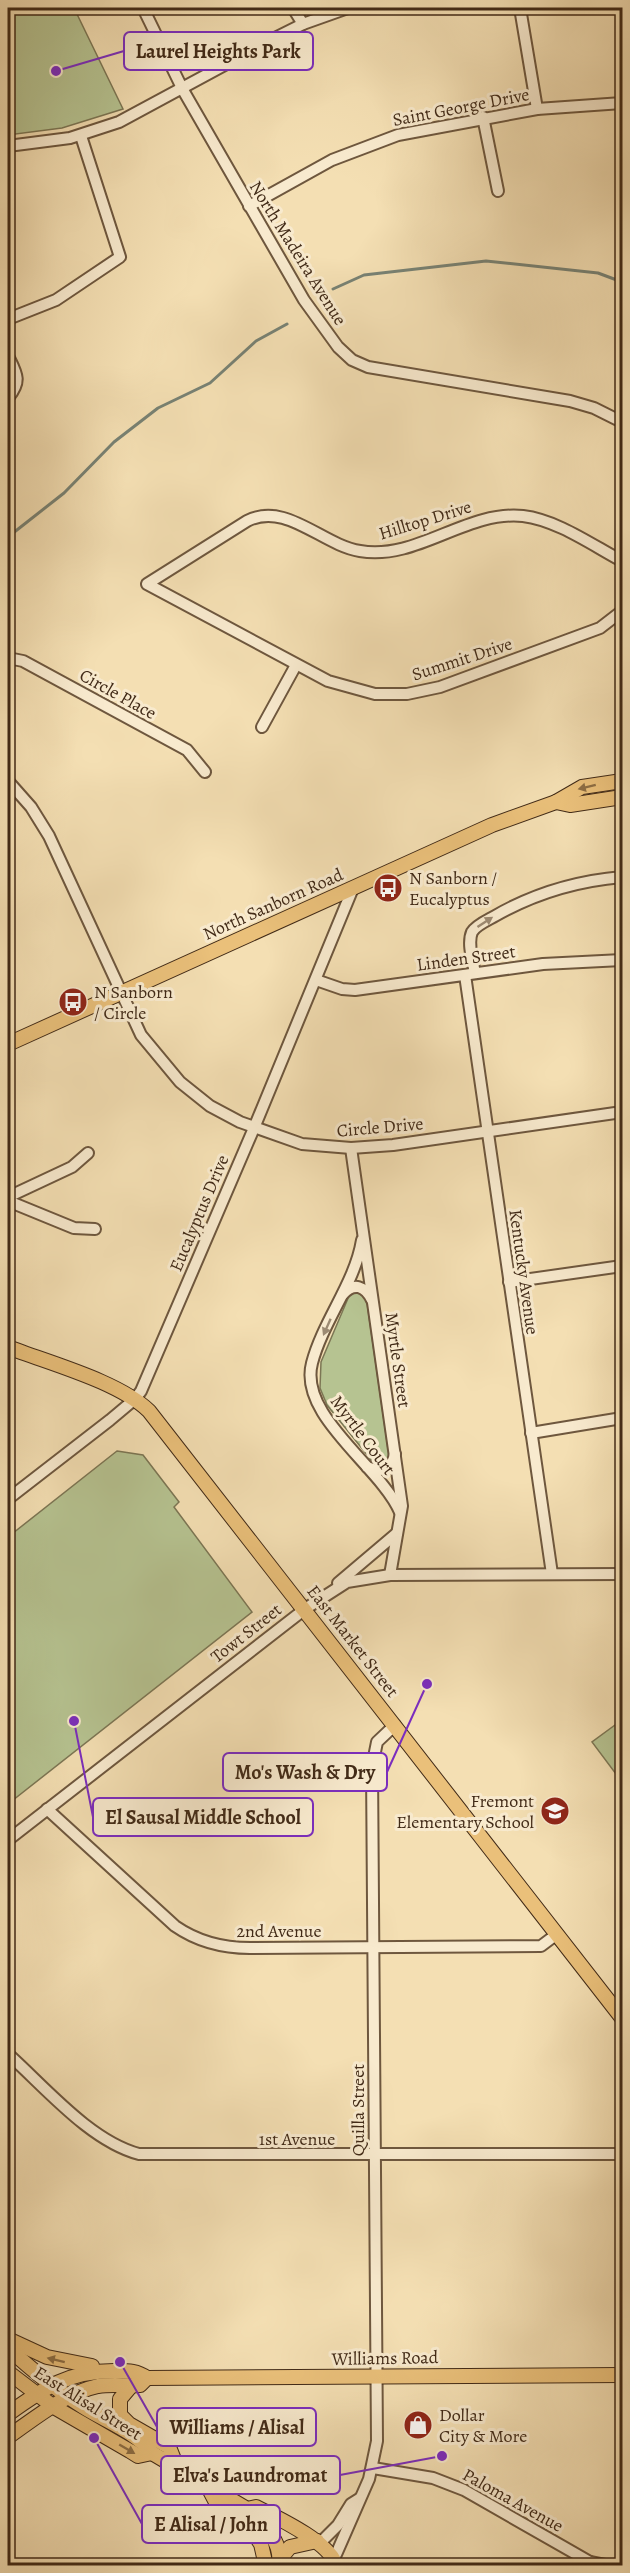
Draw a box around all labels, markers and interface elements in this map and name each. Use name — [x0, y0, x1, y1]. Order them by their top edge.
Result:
callout: Laurel Heights Park — [124, 32, 313, 70]
text: Laurel Heights Park — [135, 38, 301, 65]
street label: Saint George Drive — [391, 82, 531, 132]
street label: North Madeira Avenue — [244, 176, 352, 330]
street label: Hilltop Drive — [376, 495, 474, 545]
street label: Summit Drive — [409, 631, 515, 687]
street label: Circle Place — [75, 663, 161, 725]
one-way arrow — [578, 782, 597, 792]
street label: North Sanborn Road — [199, 862, 347, 946]
place label: N Sanborn / Eucalyptus — [409, 866, 497, 911]
bus stop icon: N Sanborn / Eucalyptus — [372, 872, 404, 904]
one-way arrow — [477, 917, 493, 928]
street label: Linden Street — [415, 939, 517, 977]
place label: N Sanborn / Circle — [94, 980, 173, 1025]
bus stop icon: N Sanborn / Circle — [57, 986, 89, 1018]
street label: Circle Drive — [336, 1111, 424, 1143]
street label: Eucalyptus Drive — [164, 1151, 234, 1275]
street label: Kentucky Avenue — [503, 1208, 545, 1336]
street label: Myrtle Street — [379, 1311, 417, 1409]
one-way arrow — [322, 1319, 332, 1337]
street label: Myrtle Court — [325, 1390, 401, 1480]
street label: East Market Street — [302, 1580, 404, 1702]
street label: Towt Street — [206, 1598, 286, 1668]
callout: Mo's Wash & Dry — [223, 1753, 387, 1791]
text: Mo's Wash & Dry — [235, 1759, 376, 1786]
place label: Fremont Elementary School — [396, 1789, 535, 1834]
school or university icon: Fremont Elementary School — [539, 1795, 571, 1827]
callout: El Sausal Middle School — [93, 1798, 313, 1836]
text: El Sausal Middle School — [105, 1804, 302, 1831]
street label: 2nd Avenue — [236, 1919, 322, 1943]
street label: Quilla Street — [346, 2064, 370, 2156]
street label: 1st Avenue — [259, 2127, 335, 2151]
street label: Williams Road — [330, 2345, 439, 2371]
one-way arrow — [47, 2354, 66, 2364]
street label: East Alisal Street — [30, 2360, 147, 2446]
place label: Dollar City & More — [439, 2403, 527, 2448]
callout: Williams / Alisal — [157, 2408, 316, 2446]
shop icon: Dollar City & More — [402, 2409, 434, 2441]
text: Williams / Alisal — [168, 2414, 305, 2441]
one-way arrow — [118, 2444, 135, 2454]
callout: Elva's Laundromat — [161, 2456, 340, 2494]
text: Elva's Laundromat — [173, 2462, 328, 2489]
street label: Paloma Avenue — [458, 2462, 568, 2538]
callout: E Alisal / John — [142, 2505, 280, 2543]
text: E Alisal / John — [154, 2511, 268, 2538]

